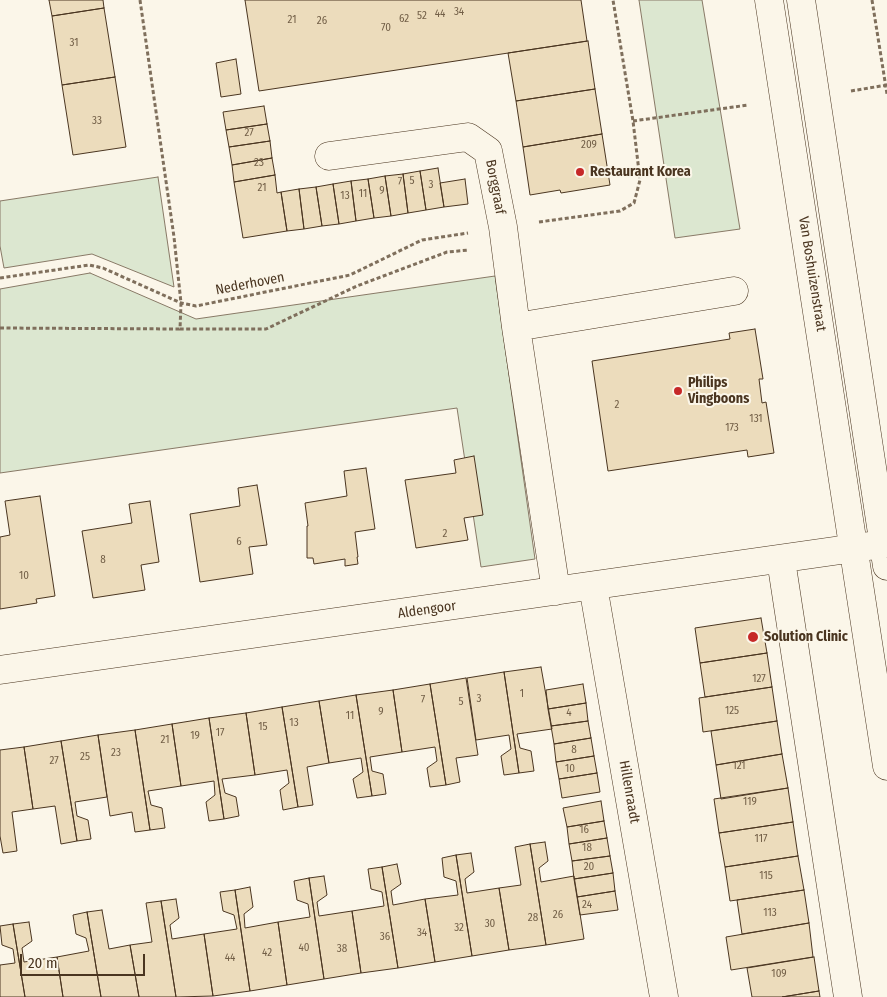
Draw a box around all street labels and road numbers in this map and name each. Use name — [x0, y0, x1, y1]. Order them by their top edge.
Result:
street label: Borggraaf — [481, 158, 509, 216]
street label: Van Boshuizenstraat — [795, 215, 829, 333]
street label: Nederhoven — [214, 269, 286, 299]
street label: Aldengoor — [397, 598, 457, 622]
street label: Hillenraadt — [615, 759, 643, 825]

